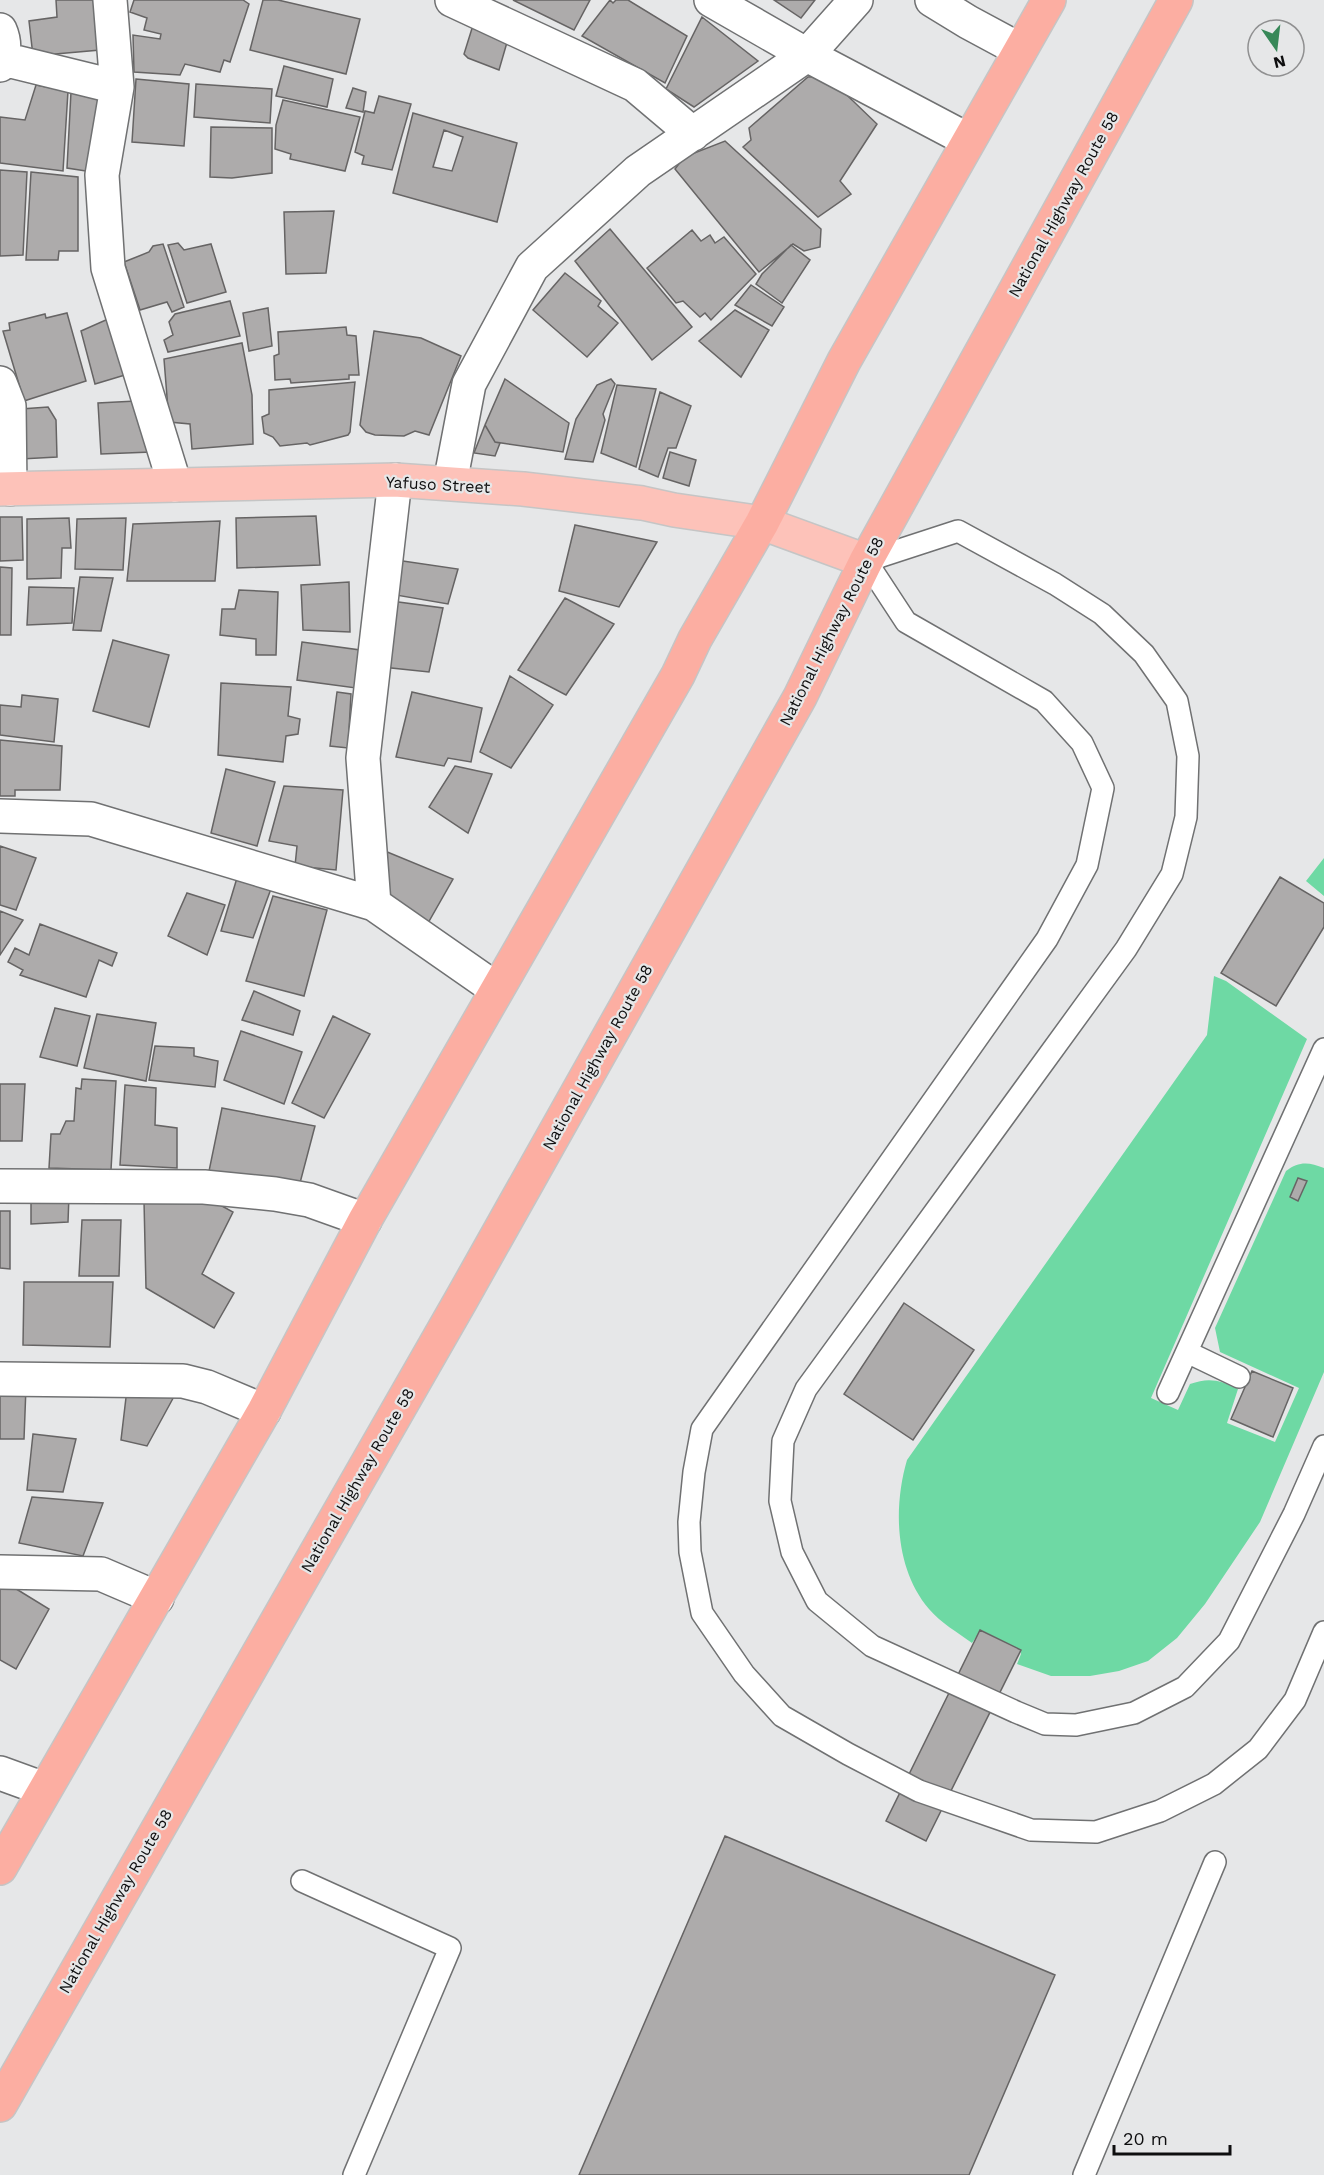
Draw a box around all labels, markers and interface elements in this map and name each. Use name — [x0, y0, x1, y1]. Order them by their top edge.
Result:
north arrow — [1246, 18, 1306, 78]
text: N — [1271, 51, 1288, 73]
street label: National Highway Route 58 — [1004, 108, 1123, 300]
street label: Yafuso Street — [385, 472, 491, 497]
street label: National Highway Route 58 — [775, 534, 887, 729]
street label: National Highway Route 58 — [538, 961, 657, 1153]
street label: National Highway Route 58 — [297, 1385, 418, 1576]
street label: National Highway Route 58 — [55, 1806, 176, 1997]
scale bar — [1114, 2118, 1230, 2156]
text: 20 m — [1123, 2128, 1168, 2149]

